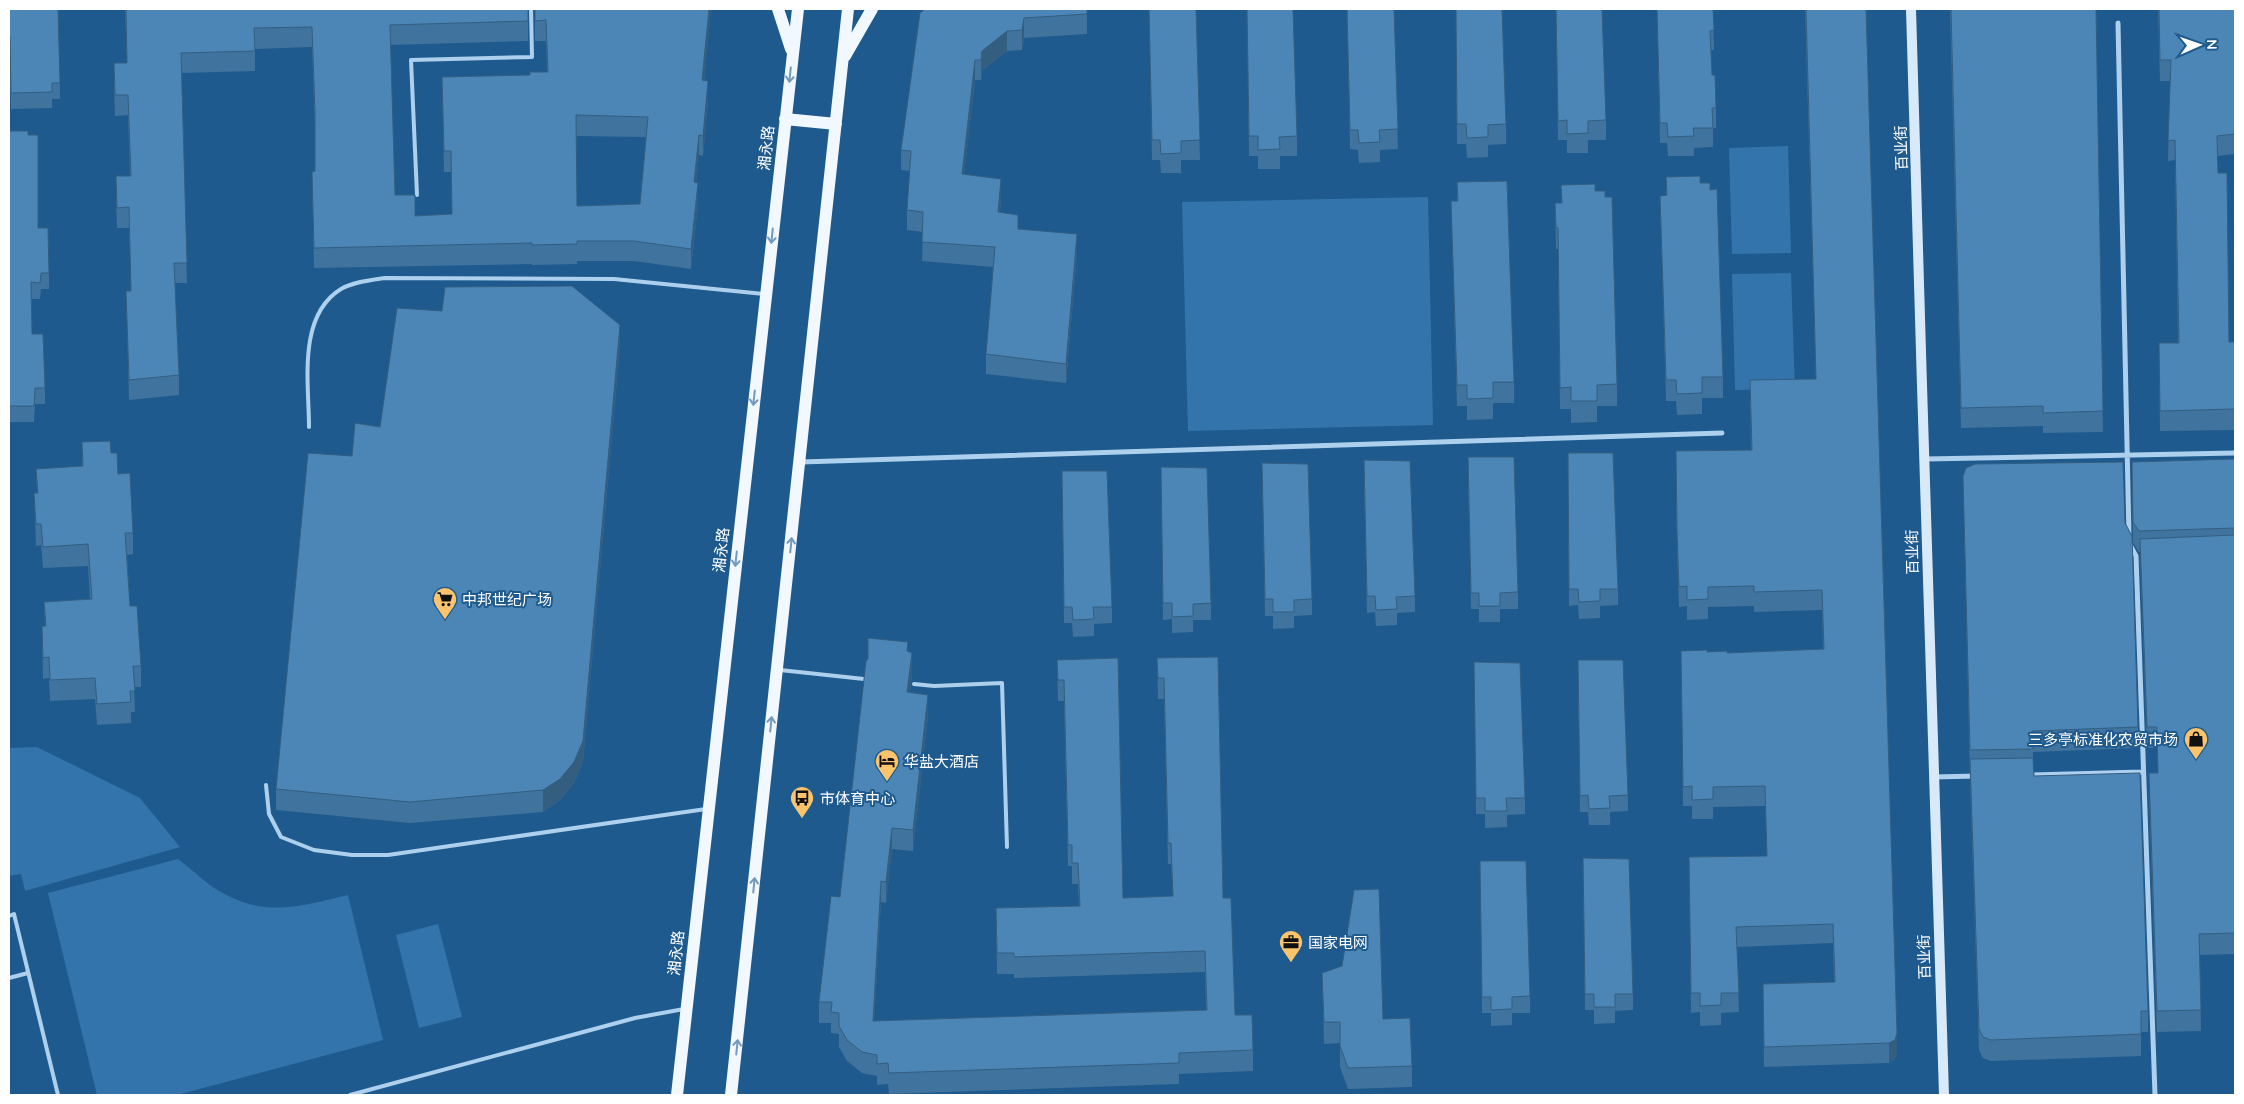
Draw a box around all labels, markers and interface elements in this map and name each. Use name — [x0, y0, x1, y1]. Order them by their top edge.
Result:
north arrow — [2174, 20, 2224, 70]
text: N — [2203, 39, 2221, 50]
one-way arrow — [785, 66, 795, 82]
street label: 湘永路 — [754, 125, 778, 171]
street label: 百业街 — [1891, 125, 1911, 171]
one-way arrow — [767, 228, 777, 244]
one-way arrow — [749, 389, 759, 405]
street label: 湘永路 — [709, 527, 733, 573]
street label: 百业街 — [1902, 529, 1922, 575]
one-way arrow — [786, 537, 796, 553]
one-way arrow — [731, 551, 741, 567]
supermarket icon: 中邦世纪广场 — [432, 586, 458, 620]
place label: 中邦世纪广场 — [462, 590, 552, 609]
one-way arrow — [767, 716, 776, 732]
shop icon: 三多亭标准化农贸市场 — [2183, 726, 2209, 760]
place label: 三多亭标准化农贸市场 — [2028, 730, 2178, 749]
hotel icon: 华盐大酒店 — [874, 748, 900, 782]
place label: 华盐大酒店 — [904, 752, 979, 771]
bus stop icon: 市体育中心 — [789, 785, 815, 819]
place label: 市体育中心 — [820, 789, 895, 808]
one-way arrow — [749, 878, 759, 894]
office icon: 国家电网 — [1278, 929, 1304, 963]
street label: 湘永路 — [664, 930, 688, 976]
place label: 国家电网 — [1308, 933, 1368, 952]
street label: 百业街 — [1914, 934, 1934, 980]
one-way arrow — [732, 1039, 741, 1055]

